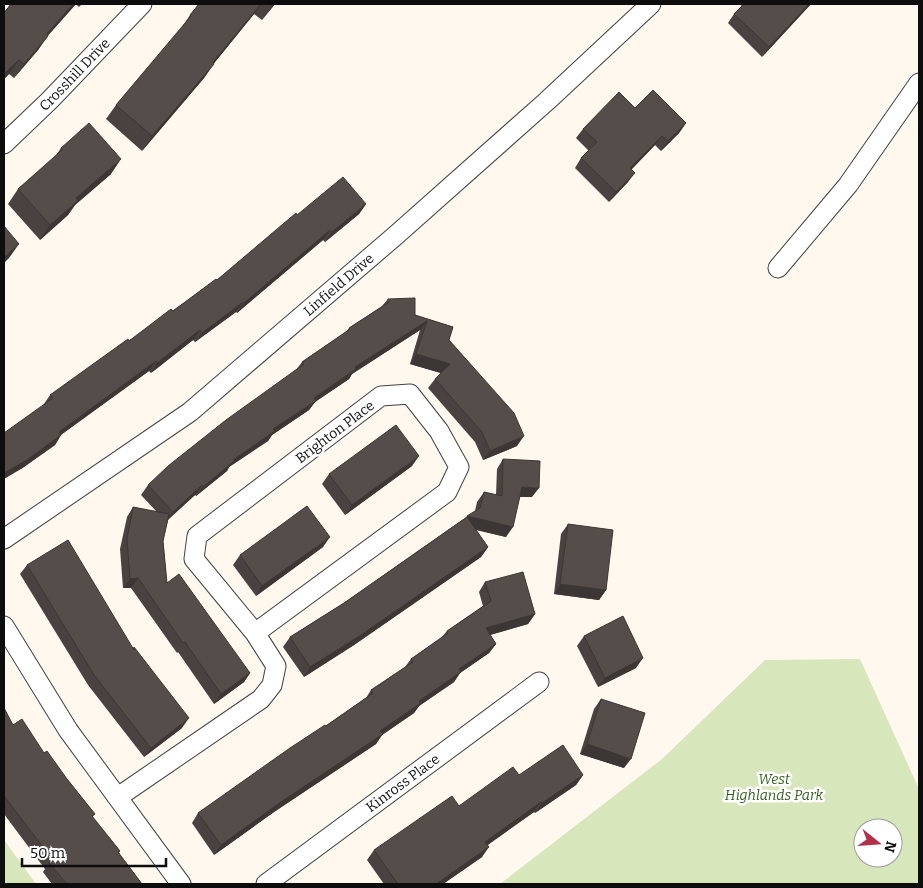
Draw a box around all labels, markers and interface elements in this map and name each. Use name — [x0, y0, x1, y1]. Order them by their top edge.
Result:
street label: Crosshill Drive — [36, 35, 113, 114]
street label: Linfield Drive — [300, 250, 377, 319]
street label: Brighton Place — [292, 397, 378, 467]
street label: Kinross Place — [363, 750, 443, 816]
park label: West Highlands Park — [725, 771, 824, 804]
north arrow — [853, 818, 903, 868]
scale bar — [22, 836, 166, 868]
text: N — [880, 839, 900, 854]
text: 50 m — [30, 844, 66, 862]

